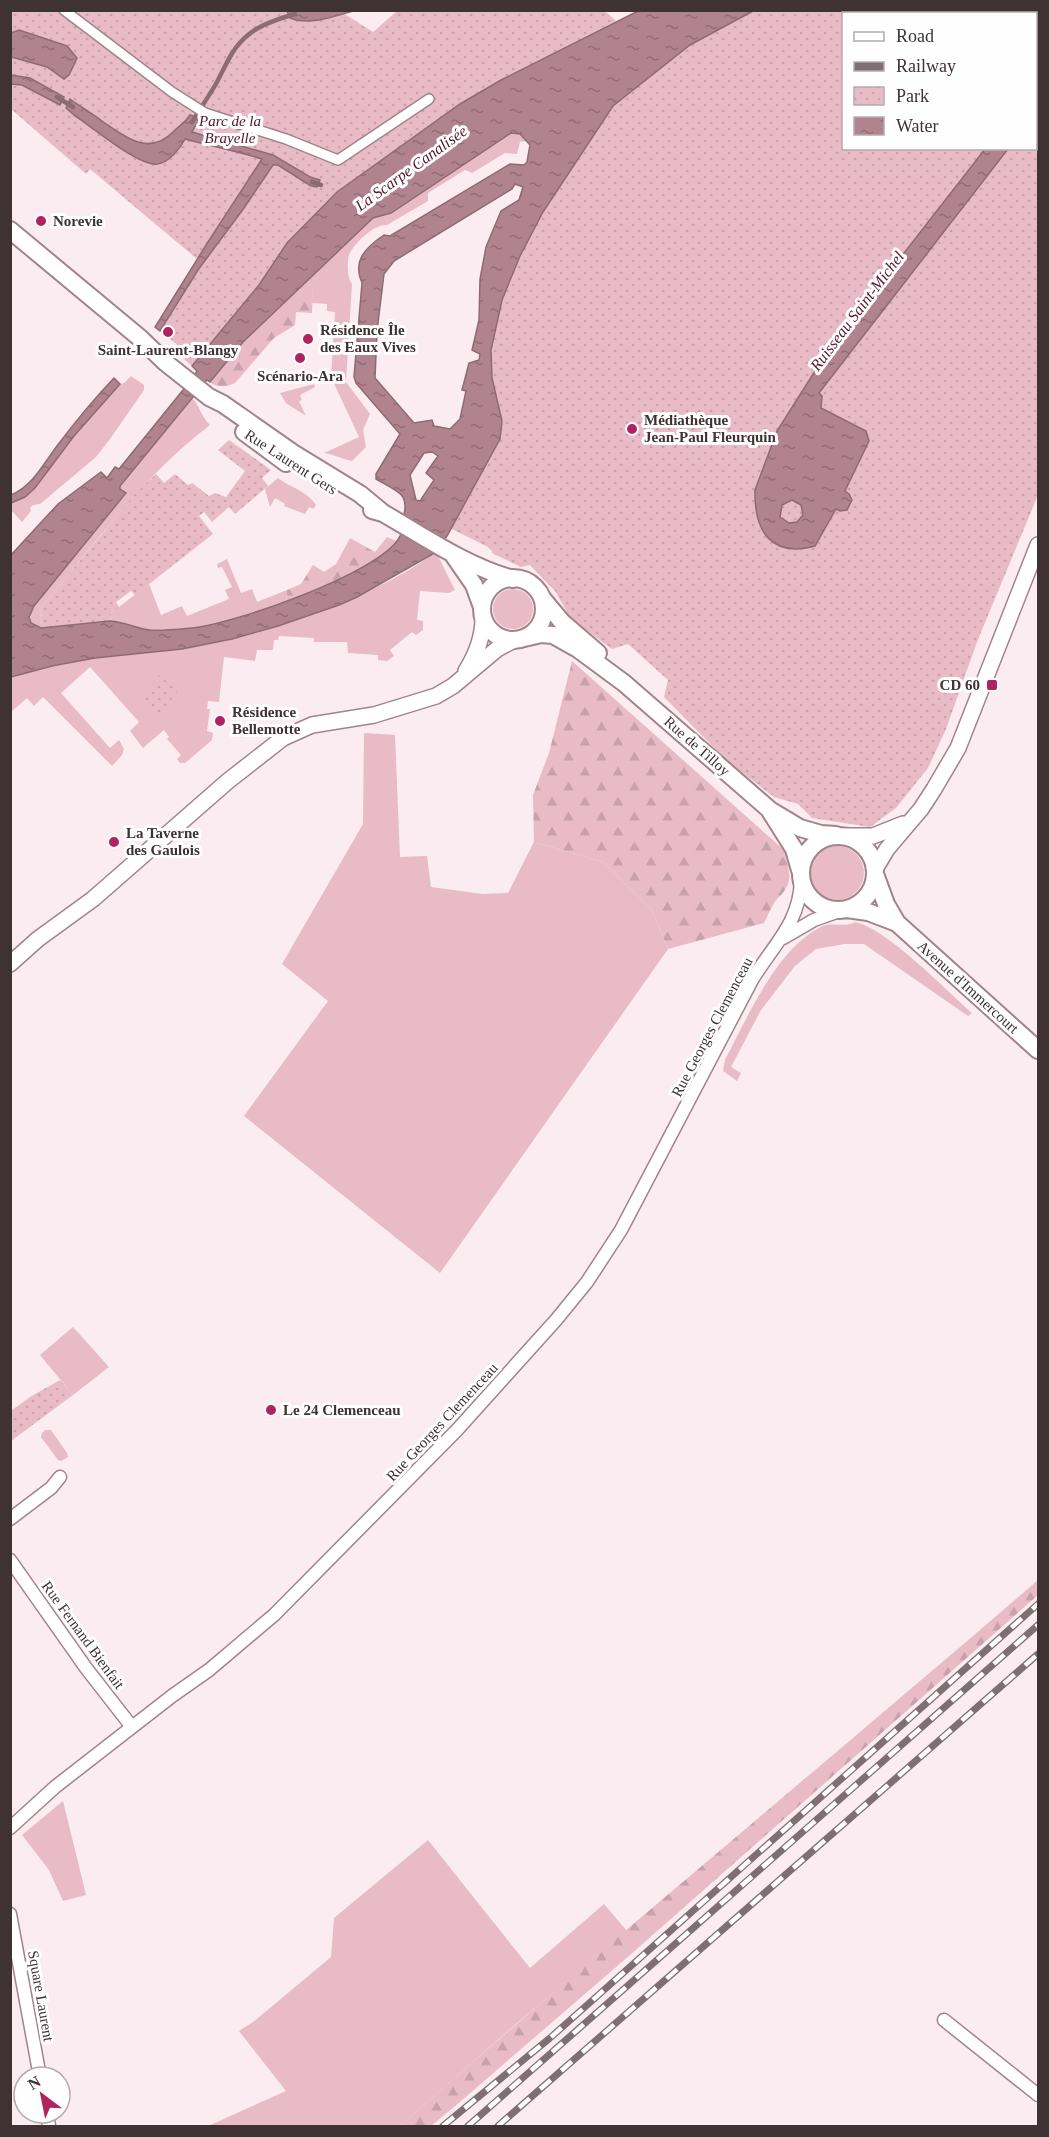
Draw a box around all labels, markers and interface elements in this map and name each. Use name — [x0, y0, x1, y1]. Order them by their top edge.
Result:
legend — [842, 12, 1037, 150]
text: Road — [896, 26, 934, 46]
text: Railway — [896, 56, 956, 76]
text: Park — [896, 86, 929, 106]
park label: Parc de la Brayelle — [198, 113, 261, 146]
text: Water — [896, 116, 939, 136]
water label: La Scarpe Canalisée — [351, 122, 471, 215]
place label: Norevie — [53, 213, 103, 229]
marker: Norevie — [34, 214, 48, 228]
water label: Ruisseau Saint-Michel — [806, 248, 908, 375]
place label: Résidence Île des Eaux Vives — [320, 322, 416, 355]
marker: Saint-Laurent-Blangy — [161, 325, 175, 339]
marker: Résidence Île des Eaux Vives — [301, 332, 315, 346]
place label: Saint-Laurent-Blangy — [98, 342, 239, 358]
marker: Scénario-Ara — [293, 351, 307, 365]
place label: Scénario-Ara — [257, 368, 343, 384]
place label: Médiathèque Jean-Paul Fleurquin — [644, 412, 776, 445]
marker: Médiathèque Jean-Paul Fleurquin — [625, 422, 639, 436]
street label: Rue Laurent Gers — [242, 426, 340, 498]
place label: CD 60 — [940, 677, 980, 693]
marker: CD 60 — [985, 678, 999, 692]
place label: Résidence Bellemotte — [232, 704, 301, 737]
street label: Rue de Tilloy — [661, 713, 733, 779]
marker: Résidence Bellemotte — [213, 714, 227, 728]
place label: La Taverne des Gaulois — [126, 825, 200, 858]
marker: La Taverne des Gaulois — [107, 835, 121, 849]
street label: Avenue d'Immercourt — [914, 937, 1022, 1037]
street label: Rue Georges Clemenceau — [668, 954, 756, 1099]
street label: Rue Georges Clemenceau — [383, 1359, 501, 1484]
place label: Le 24 Clemenceau — [283, 1402, 400, 1418]
marker: Le 24 Clemenceau — [264, 1403, 278, 1417]
street label: Rue Fernand Bienfait — [39, 1578, 128, 1693]
street label: Square Laurent — [25, 1949, 57, 2044]
north arrow — [12, 2065, 72, 2125]
text: N — [25, 2072, 44, 2093]

